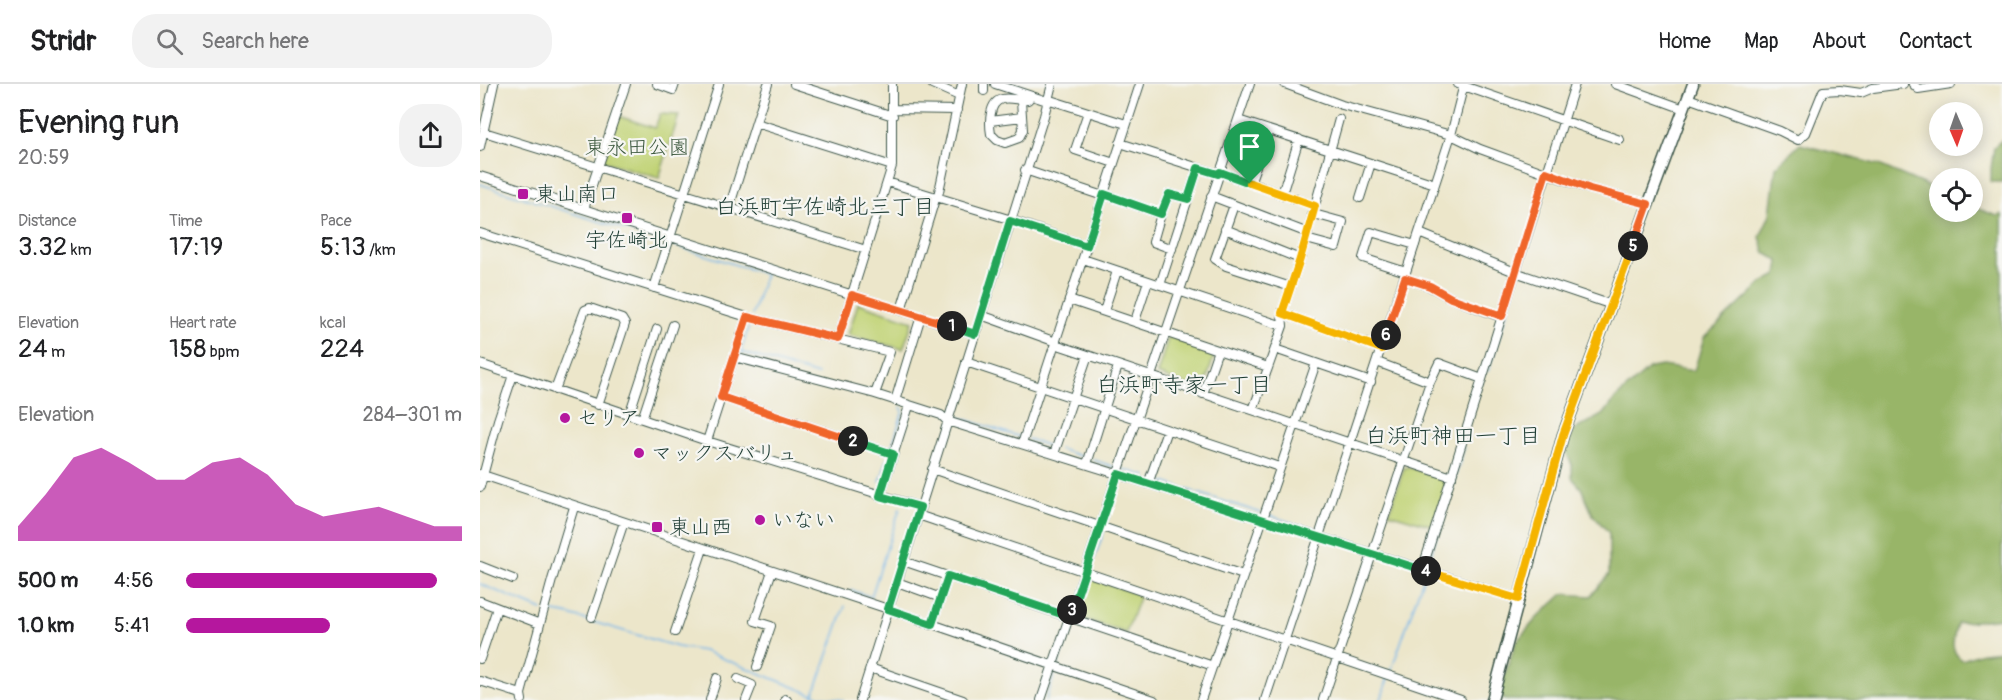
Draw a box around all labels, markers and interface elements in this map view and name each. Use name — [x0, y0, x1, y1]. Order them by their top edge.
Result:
search box — [132, 14, 552, 68]
text: Stridr — [30, 24, 96, 59]
icon: search — [153, 25, 186, 58]
text: Search here — [201, 27, 309, 55]
text: Home — [1658, 28, 1711, 55]
text: Map — [1744, 28, 1779, 55]
text: About — [1812, 28, 1866, 55]
text: Contact — [1899, 28, 1972, 55]
text: Evening run — [18, 102, 179, 143]
north arrow — [1929, 102, 1983, 156]
map controls — [1929, 102, 1983, 222]
button: share — [399, 104, 462, 167]
pin — [1224, 121, 1275, 183]
icon: arrive — [1233, 130, 1266, 163]
park label: 東永田公園 — [585, 134, 690, 161]
text: 20:59 — [18, 145, 69, 170]
button: locate — [1929, 168, 1983, 222]
place label: 東山南口 — [535, 181, 619, 208]
marker: 東山南口 — [516, 187, 530, 201]
district label: 白浜町宇佐崎北三丁目 — [715, 193, 935, 221]
text: Distance — [18, 211, 77, 231]
text: Time — [169, 211, 202, 231]
text: Pace — [320, 211, 352, 231]
marker: 宇佐崎北 — [620, 211, 634, 225]
place label: 宇佐崎北 — [585, 227, 669, 254]
text: 3.32 — [18, 231, 67, 263]
text: 17:19 — [169, 231, 223, 263]
text: 5:13 — [320, 231, 366, 263]
pin: 5 — [1618, 231, 1648, 261]
text: 5 — [1629, 236, 1637, 256]
text: km — [67, 240, 92, 260]
text: /km — [366, 240, 396, 260]
pin: 1 — [937, 311, 967, 341]
text: Elevation — [18, 313, 79, 333]
text: Heart rate — [169, 313, 236, 333]
text: kcal — [320, 313, 346, 333]
text: 1 — [949, 316, 955, 336]
pin: 6 — [1371, 320, 1401, 350]
text: 6 — [1381, 325, 1391, 345]
text: 24 — [18, 333, 48, 365]
text: 158 — [169, 333, 206, 365]
text: 224 — [320, 333, 364, 365]
text: m — [48, 342, 65, 362]
text: bpm — [206, 342, 239, 362]
district label: 白浜町寺家一丁目 — [1096, 371, 1272, 399]
text: Elevation — [18, 402, 94, 427]
text: 284–301 m — [363, 402, 462, 427]
place label: セリア — [577, 405, 640, 432]
marker: セリア — [558, 411, 572, 425]
district label: 白浜町神田一丁目 — [1365, 422, 1541, 450]
pin: 2 — [838, 426, 868, 456]
text: 2 — [849, 431, 857, 451]
place label: マックスバリュ — [651, 440, 798, 467]
marker: マックスバリュ — [632, 446, 646, 460]
place label: いない — [772, 507, 835, 534]
marker: いない — [753, 513, 767, 527]
place label: 東山西 — [669, 514, 732, 541]
marker: 東山西 — [650, 520, 664, 534]
pin: 4 — [1411, 556, 1441, 586]
text: 4 — [1421, 561, 1431, 581]
text: 500 m — [18, 568, 78, 593]
text: 4:56 — [114, 568, 153, 593]
pin: 3 — [1057, 595, 1087, 625]
text: 3 — [1068, 600, 1076, 620]
text: 1.0 km — [18, 613, 74, 638]
text: 5:41 — [114, 613, 150, 638]

